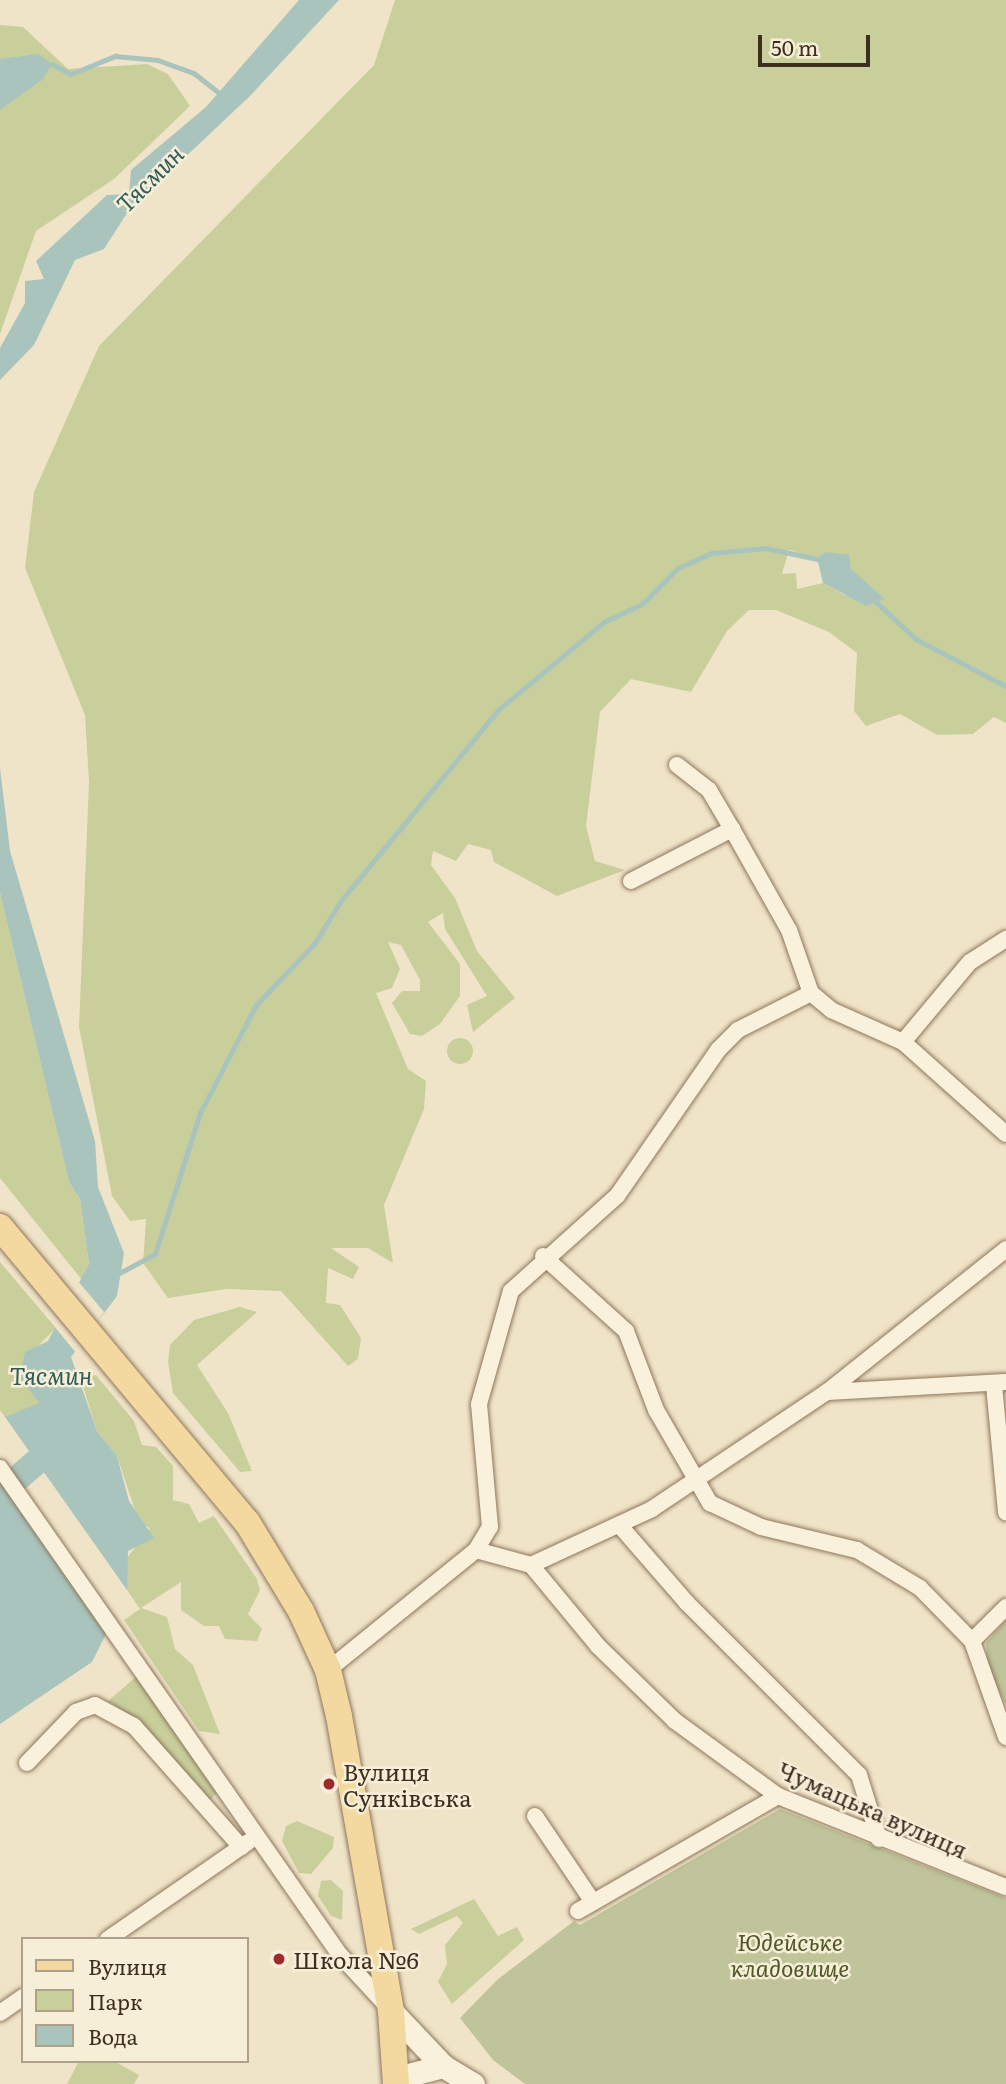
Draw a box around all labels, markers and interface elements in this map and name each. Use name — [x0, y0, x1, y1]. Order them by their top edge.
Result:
scale bar — [761, 21, 873, 65]
text: 50 m — [771, 31, 818, 62]
water label: Тясмин — [110, 139, 188, 217]
water label: Тясмин — [10, 1361, 92, 1389]
street label: Чумацька вулиця — [774, 1755, 972, 1863]
place label: Вулиця Сунківська — [343, 1757, 472, 1811]
marker: Вулиця Сунківська — [321, 1776, 337, 1792]
park label: Юдейське кладовище — [731, 1927, 849, 1981]
legend — [21, 1937, 248, 2063]
place label: Школа №6 — [293, 1945, 419, 1973]
text: Вулиця — [88, 1950, 167, 1981]
marker: Школа №6 — [271, 1951, 287, 1967]
text: Парк — [88, 1985, 142, 2016]
text: Вода — [88, 2020, 138, 2051]

